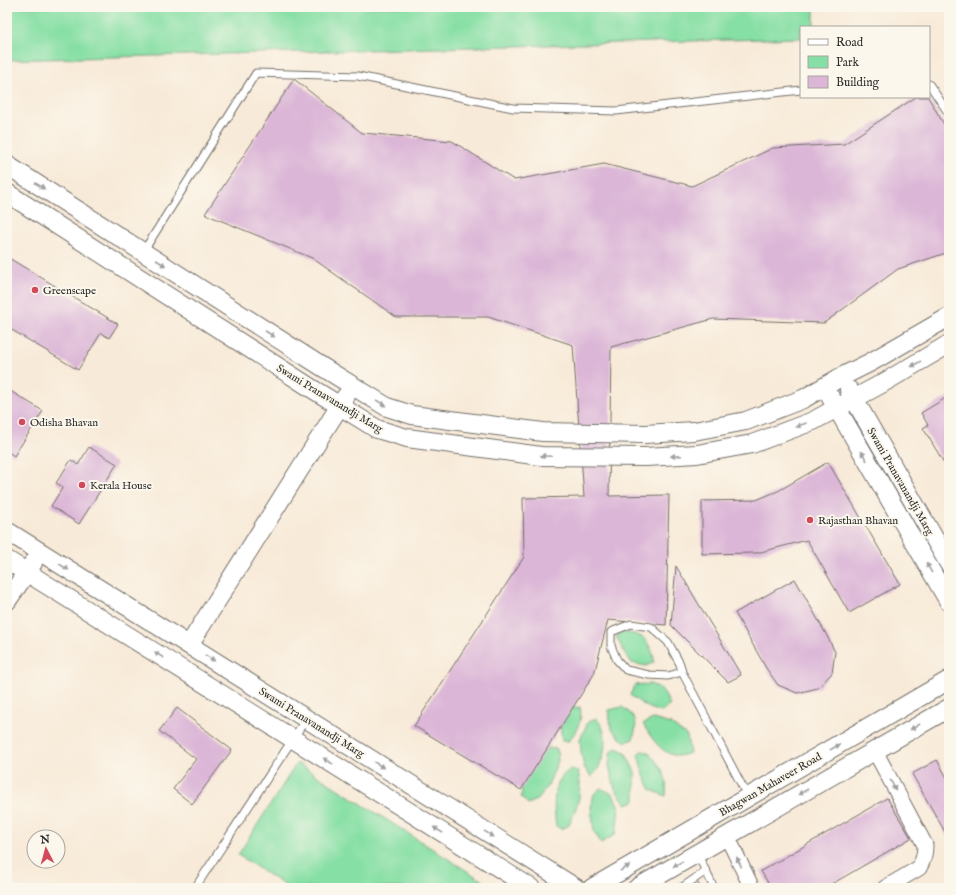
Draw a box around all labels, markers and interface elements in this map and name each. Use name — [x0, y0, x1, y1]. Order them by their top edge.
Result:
legend — [800, 26, 930, 98]
text: Road — [836, 35, 864, 50]
text: Park — [836, 55, 859, 70]
text: Building — [836, 75, 880, 90]
one-way arrow — [34, 182, 46, 189]
one-way arrow — [155, 260, 167, 267]
place label: Greenscape — [43, 284, 96, 298]
marker: Greenscape — [30, 285, 40, 295]
one-way arrow — [265, 330, 276, 337]
one-way arrow — [911, 360, 921, 368]
street label: Swami Pranavanandji Marg — [274, 361, 386, 437]
one-way arrow — [375, 399, 387, 406]
place label: Odisha Bhavan — [30, 416, 98, 430]
marker: Odisha Bhavan — [17, 417, 27, 427]
one-way arrow — [795, 423, 807, 429]
street label: Swami Pranavanandji Marg — [864, 425, 937, 539]
one-way arrow — [861, 450, 868, 462]
one-way arrow — [670, 452, 682, 459]
one-way arrow — [539, 453, 552, 459]
place label: Kerala House — [90, 479, 152, 493]
marker: Kerala House — [77, 480, 87, 490]
place label: Rajasthan Bhavan — [818, 514, 898, 528]
marker: Rajasthan Bhavan — [805, 515, 815, 525]
one-way arrow — [926, 562, 933, 574]
one-way arrow — [59, 563, 69, 571]
one-way arrow — [154, 651, 164, 659]
one-way arrow — [204, 655, 215, 662]
street label: Swami Pranavanandji Marg — [256, 685, 368, 762]
one-way arrow — [909, 724, 921, 731]
one-way arrow — [829, 743, 841, 750]
street label: Bhagwan Mahaveer Road — [717, 750, 824, 820]
one-way arrow — [323, 757, 333, 765]
one-way arrow — [373, 761, 385, 768]
one-way arrow — [890, 779, 897, 791]
one-way arrow — [797, 789, 809, 796]
one-way arrow — [433, 826, 443, 834]
north arrow — [26, 829, 66, 869]
one-way arrow — [483, 830, 495, 837]
text: N — [39, 833, 51, 848]
one-way arrow — [736, 857, 742, 868]
one-way arrow — [672, 861, 684, 868]
one-way arrow — [620, 865, 631, 872]

